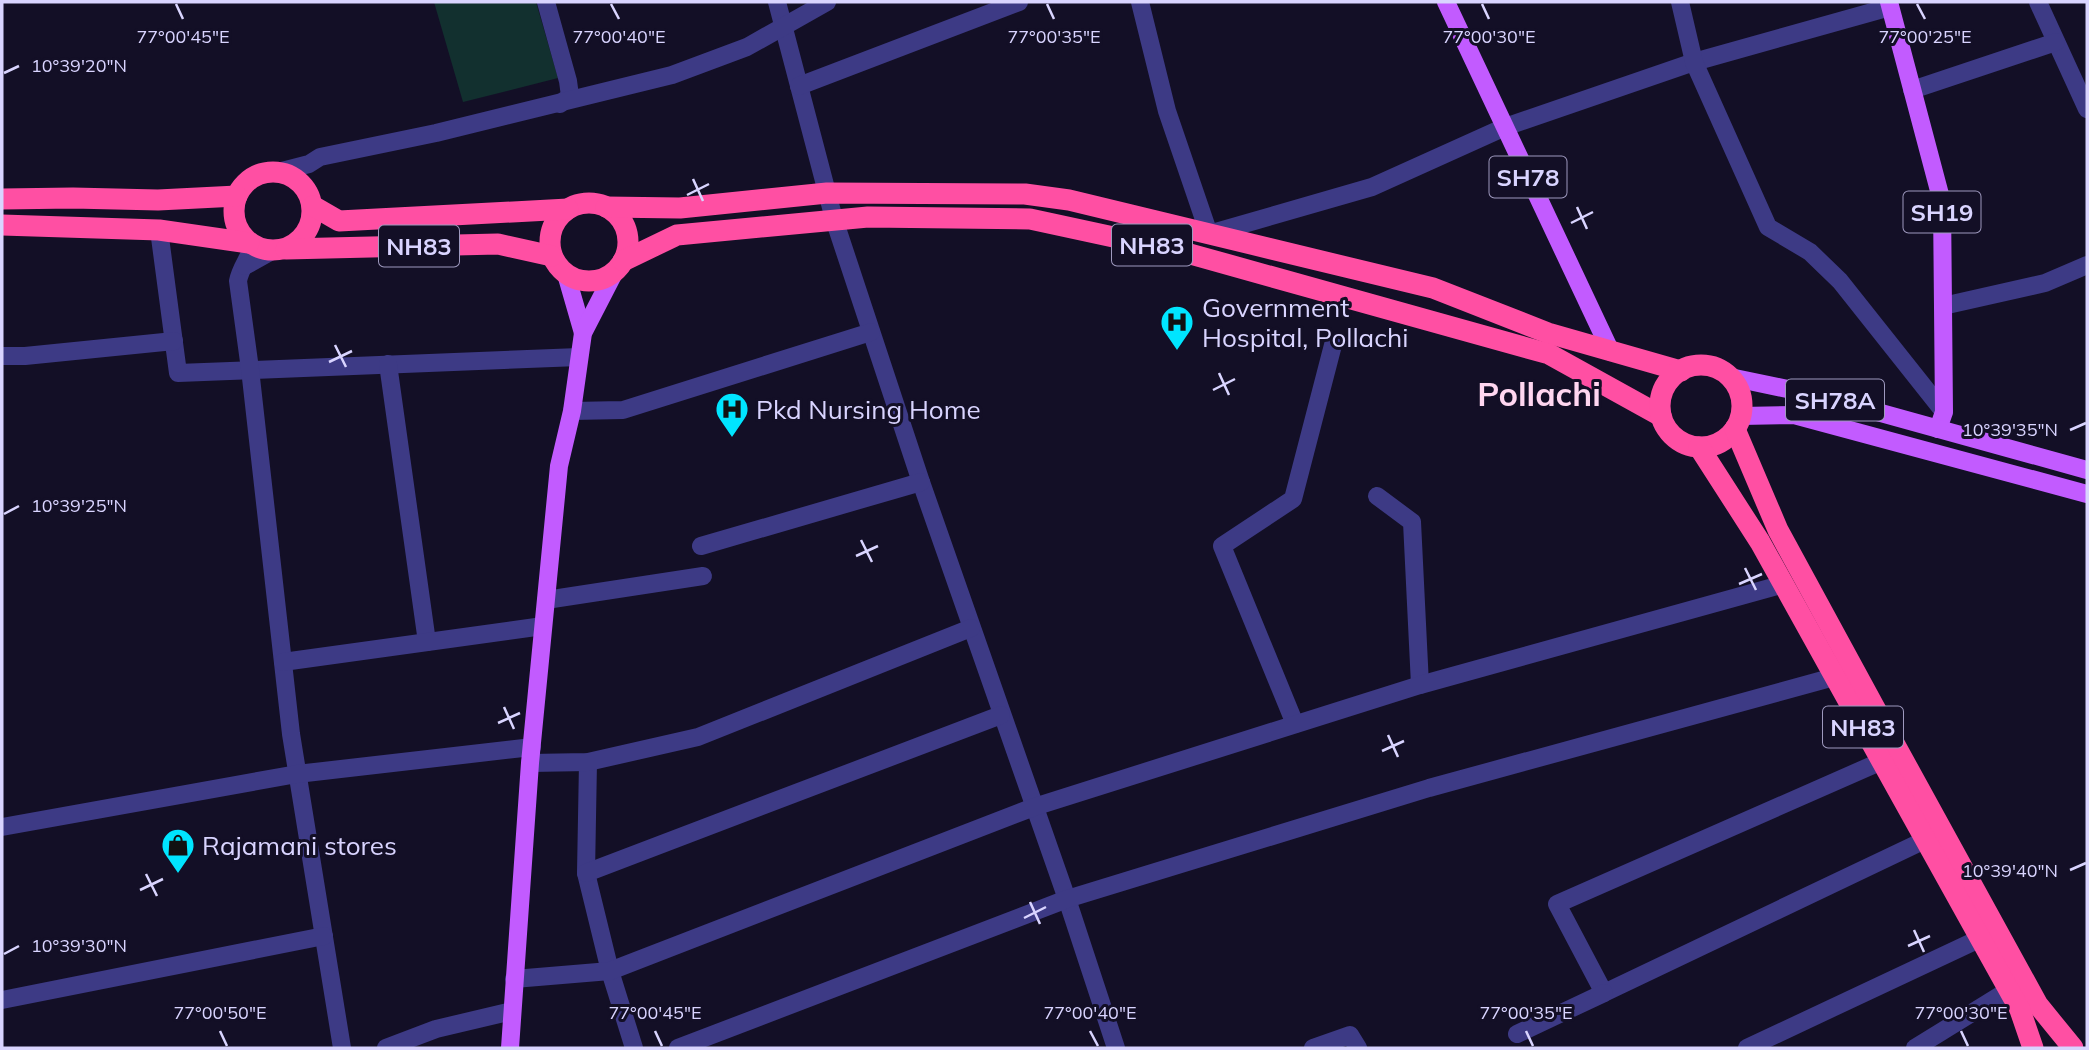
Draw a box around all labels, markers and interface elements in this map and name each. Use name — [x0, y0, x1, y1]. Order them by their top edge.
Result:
text: 77°00'45"E — [136, 25, 230, 48]
text: 77°00'40"E — [572, 25, 666, 48]
text: 77°00'35"E — [1007, 25, 1101, 48]
text: 77°00'30"E — [1442, 25, 1536, 48]
text: 77°00'25"E — [1878, 25, 1972, 48]
text: 10°39'20"N — [31, 54, 127, 77]
road number: SH78 — [1490, 156, 1566, 197]
road number: SH19 — [1904, 192, 1980, 232]
road number: NH83 — [1112, 224, 1192, 266]
road number: NH83 — [379, 226, 459, 267]
place label: Government Hospital, Pollachi — [1202, 291, 1409, 354]
hospital icon: Government Hospital, Pollachi — [1158, 303, 1196, 352]
district label: Pollachi — [1477, 373, 1601, 414]
road number: SH78A — [1786, 380, 1884, 421]
hospital icon: Pkd Nursing Home — [713, 390, 751, 439]
place label: Pkd Nursing Home — [756, 393, 981, 426]
text: 10°39'35"N — [1962, 418, 2058, 441]
text: 10°39'25"N — [31, 494, 127, 517]
road number: NH83 — [1823, 706, 1903, 748]
shop icon: Rajamani stores — [159, 826, 197, 875]
place label: Rajamani stores — [202, 829, 397, 862]
text: 10°39'40"N — [1962, 859, 2058, 882]
text: 10°39'30"N — [31, 934, 127, 957]
text: 77°00'50"E — [173, 1001, 267, 1024]
text: 77°00'45"E — [608, 1001, 702, 1024]
text: 77°00'40"E — [1043, 1001, 1137, 1024]
text: 77°00'35"E — [1479, 1001, 1573, 1024]
text: 77°00'30"E — [1914, 1001, 2008, 1024]

